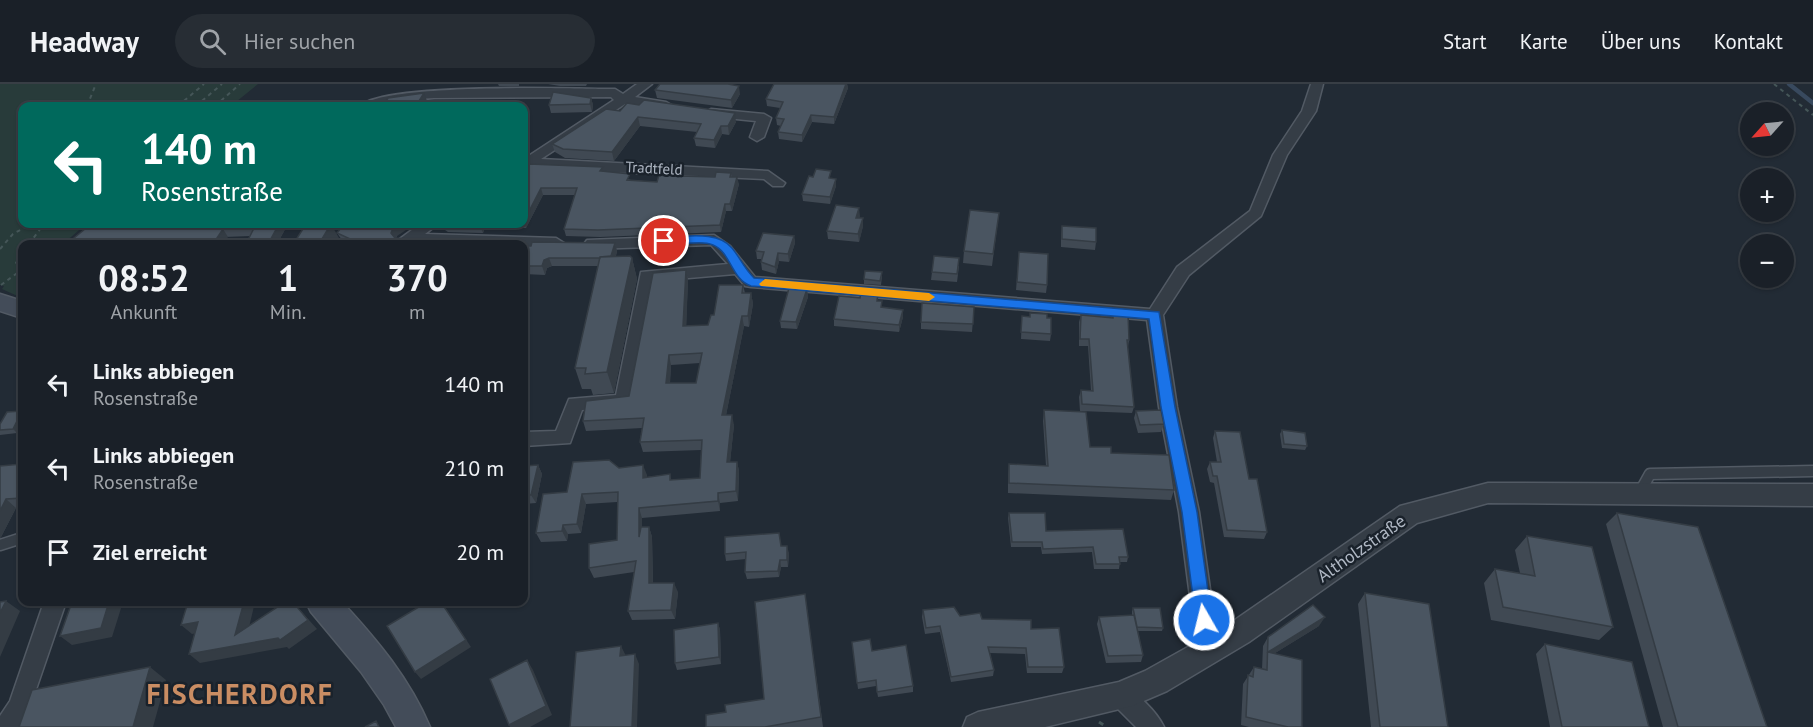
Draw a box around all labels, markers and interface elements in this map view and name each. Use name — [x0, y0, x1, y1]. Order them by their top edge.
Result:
search box — [175, 14, 595, 68]
text: Headway — [30, 23, 139, 60]
icon: search — [196, 25, 229, 58]
text: Hier suchen — [244, 27, 355, 55]
text: Start — [1443, 28, 1487, 55]
text: Karte — [1520, 28, 1568, 55]
text: Über uns — [1601, 28, 1681, 55]
text: Kontakt — [1714, 28, 1783, 55]
north arrow — [1740, 102, 1794, 156]
map controls — [1740, 102, 1794, 288]
text: 140 m — [141, 121, 257, 176]
icon: left — [42, 126, 120, 204]
street label: Tradtfeld — [625, 157, 683, 179]
button: + — [1740, 168, 1794, 222]
text: Rosenstraße — [141, 174, 283, 208]
pin — [638, 215, 689, 266]
icon: arrive — [647, 224, 680, 257]
button: − — [1740, 234, 1794, 288]
text: 08:52 — [98, 254, 190, 301]
text: 1 — [278, 254, 298, 301]
text: 370 — [387, 254, 448, 301]
text: Ankunft — [111, 299, 177, 325]
text: Min. — [270, 299, 306, 325]
text: m — [409, 299, 425, 325]
text: Links abbiegen — [93, 357, 234, 385]
icon: left — [42, 368, 75, 401]
text: 140 m — [444, 370, 504, 398]
text: Rosenstraße — [93, 385, 198, 411]
text: Links abbiegen — [93, 441, 234, 469]
icon: left — [42, 452, 75, 485]
text: 210 m — [444, 454, 504, 482]
text: Rosenstraße — [93, 469, 198, 495]
street label: Altholzstraße — [1312, 509, 1410, 587]
icon: arrive — [42, 536, 75, 569]
text: Ziel erreicht — [93, 538, 207, 566]
text: 20 m — [456, 538, 504, 566]
position arrow — [1172, 588, 1236, 652]
district label: FISCHERDORF — [147, 675, 333, 712]

